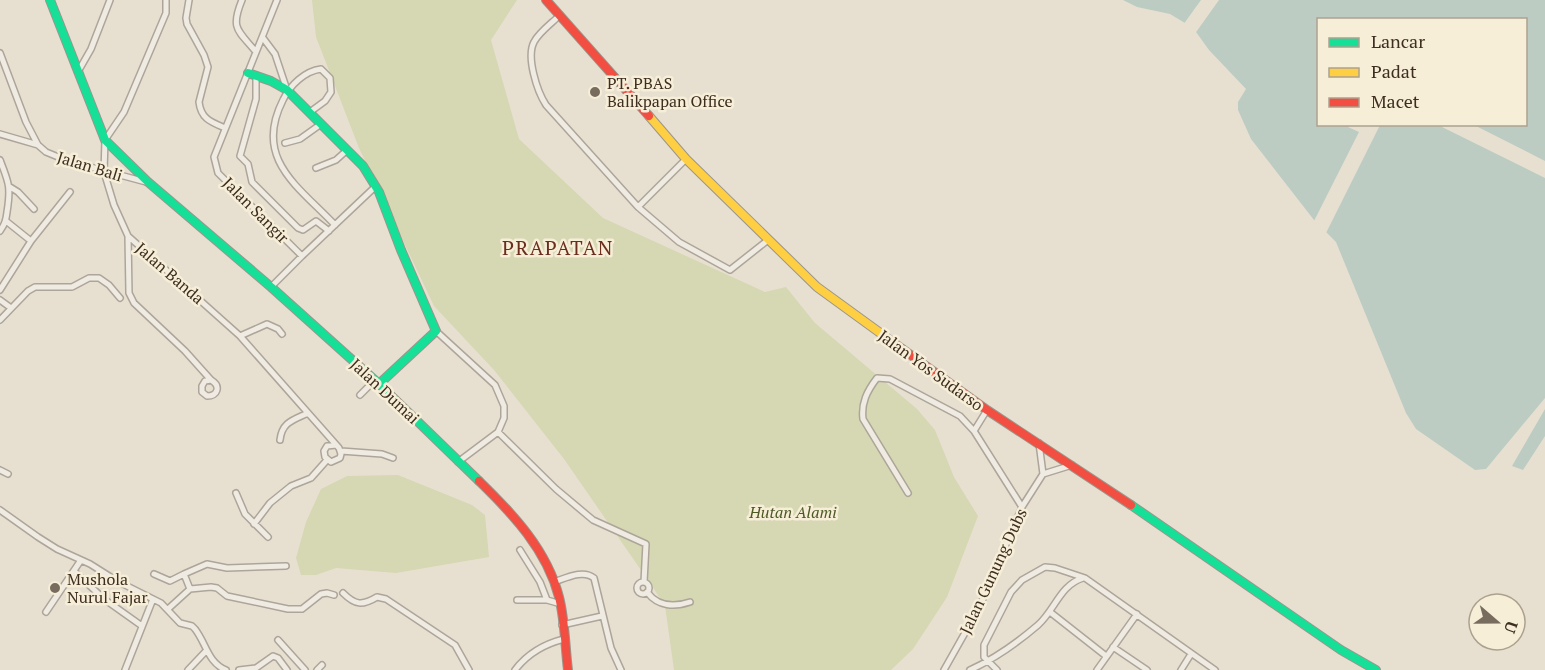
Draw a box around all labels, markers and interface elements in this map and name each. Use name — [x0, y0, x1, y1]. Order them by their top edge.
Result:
legend — [1317, 18, 1527, 126]
text: Lancar — [1371, 29, 1425, 53]
text: Padat — [1371, 59, 1417, 83]
place label: PT. PBAS Balikpapan Office — [607, 72, 733, 112]
marker: PT. PBAS Balikpapan Office — [588, 85, 602, 99]
text: Macet — [1371, 89, 1420, 113]
street label: Jalan Bali — [55, 146, 126, 186]
street label: Jalan Sangir — [218, 172, 295, 249]
district label: PRAPATAN — [502, 234, 614, 261]
street label: Jalan Banda — [131, 237, 209, 309]
street label: Jalan Yos Sudarso — [874, 324, 988, 416]
street label: Jalan Dumai — [346, 353, 424, 429]
park label: Hutan Alami — [748, 501, 837, 523]
street label: Jalan Gunung Dubs — [954, 504, 1032, 638]
place label: Mushola Nurul Fajar — [67, 568, 148, 608]
marker: Mushola Nurul Fajar — [48, 581, 62, 595]
north arrow — [1467, 592, 1527, 652]
text: U — [1499, 618, 1523, 637]

